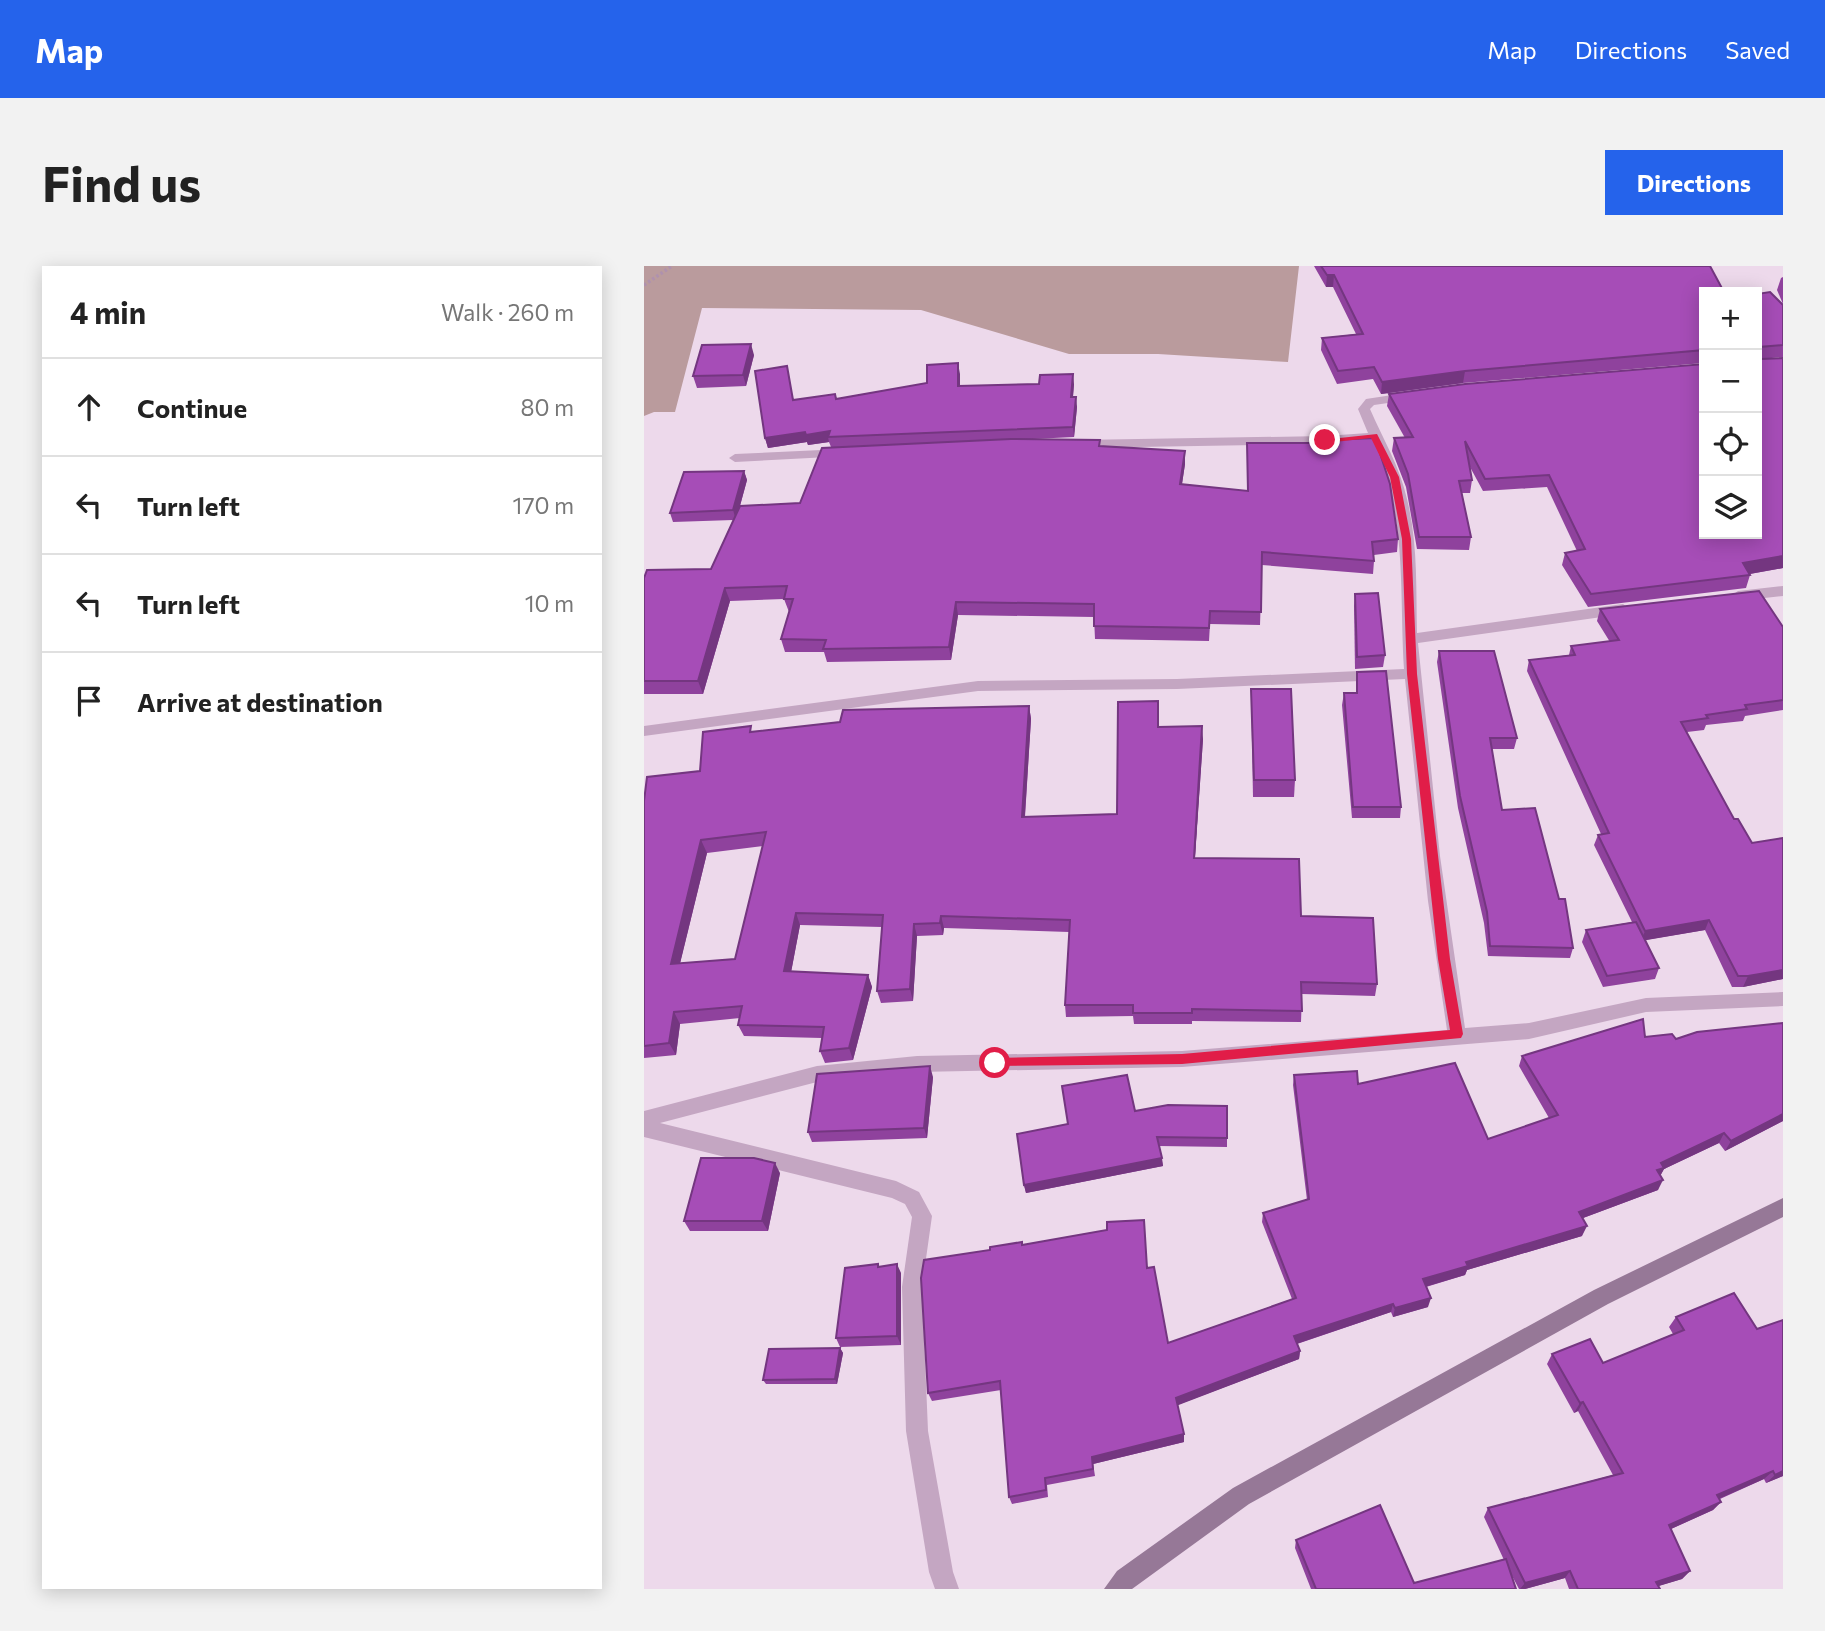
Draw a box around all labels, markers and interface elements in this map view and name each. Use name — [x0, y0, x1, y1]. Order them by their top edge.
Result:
text: Map — [35, 29, 103, 70]
text: Map — [1487, 35, 1537, 64]
text: Directions — [1575, 35, 1687, 64]
text: Saved — [1725, 35, 1790, 64]
button: Directions — [1605, 150, 1783, 215]
text: Find us — [42, 152, 201, 212]
map controls — [1699, 287, 1762, 539]
button: + — [1699, 287, 1762, 350]
text: 4 min — [70, 293, 146, 330]
text: Walk · 260 m — [441, 298, 574, 326]
button: − — [1699, 350, 1762, 413]
icon: ahead — [70, 388, 108, 426]
text: Continue — [137, 392, 247, 423]
text: 80 m — [521, 393, 574, 421]
button: locate — [1699, 413, 1762, 476]
route end — [1309, 424, 1340, 455]
button: layers — [1699, 476, 1762, 539]
icon: left — [70, 486, 108, 524]
text: Turn left — [137, 490, 240, 521]
text: 170 m — [513, 491, 574, 519]
icon: left — [70, 584, 108, 622]
text: Turn left — [137, 588, 240, 619]
text: 10 m — [525, 589, 574, 617]
icon: arrive — [70, 682, 108, 720]
text: Arrive at destination — [137, 686, 383, 717]
route start — [979, 1047, 1010, 1078]

